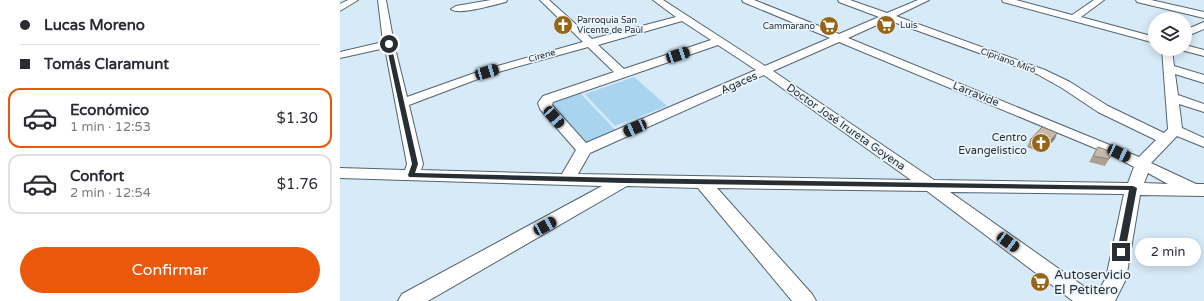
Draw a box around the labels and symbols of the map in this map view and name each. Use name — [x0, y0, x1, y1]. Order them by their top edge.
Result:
church icon: Parroquia San Vicente de Paúl — [552, 14, 574, 36]
supermarket icon: Luis — [875, 14, 897, 36]
place label: Parroquia San Vicente de Paúl — [577, 15, 643, 36]
supermarket icon: Cammarano — [818, 15, 840, 37]
place label: Luis — [900, 20, 917, 31]
place label: Cammarano — [763, 21, 816, 32]
route start — [380, 35, 398, 53]
car — [665, 46, 691, 64]
street label: Cipriano Miró — [979, 46, 1038, 76]
street label: Cirene — [527, 47, 557, 65]
car — [474, 63, 500, 81]
street label: Agaces — [719, 69, 759, 97]
street label: Larravide — [951, 79, 1001, 109]
street label: Doctor José Irureta Goyena — [784, 81, 908, 173]
car — [542, 104, 566, 130]
car — [622, 118, 648, 138]
place label: Centro Evangelistico — [958, 131, 1027, 157]
church icon: Centro Evangelistico — [1030, 132, 1052, 154]
car — [1106, 142, 1132, 164]
car — [532, 215, 558, 237]
car — [995, 230, 1021, 254]
callout: 2 min — [1135, 238, 1201, 266]
route end — [1112, 243, 1130, 261]
place label: Autoservicio El Petitero — [1054, 267, 1131, 298]
supermarket icon: Autoservicio El Petitero — [1029, 271, 1051, 293]

